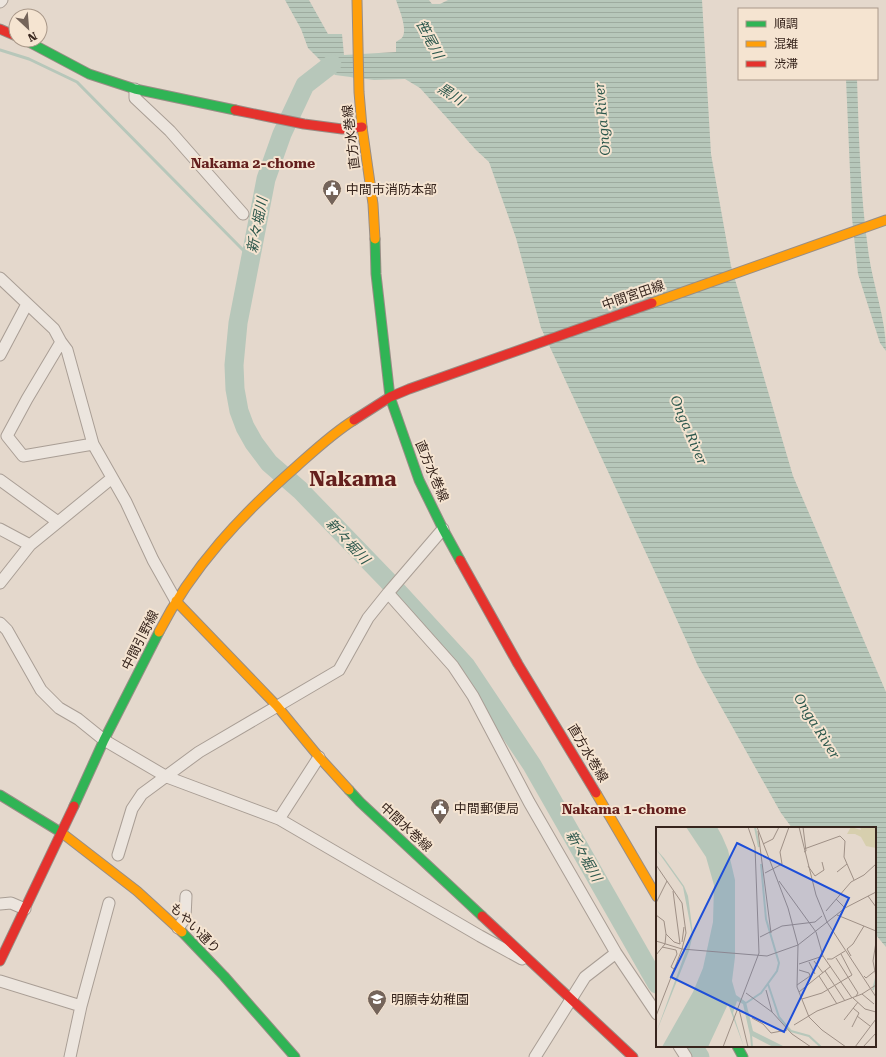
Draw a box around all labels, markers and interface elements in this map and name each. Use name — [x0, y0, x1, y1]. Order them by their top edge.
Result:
north arrow — [8, 8, 48, 48]
legend — [738, 8, 878, 80]
water label: 笹尾川 — [413, 17, 448, 63]
text: 順調 — [774, 17, 798, 31]
text: N — [25, 29, 39, 44]
text: 混雑 — [774, 37, 798, 51]
text: 渋滞 — [774, 57, 798, 71]
water label: 黒川 — [435, 80, 469, 109]
water label: Onga River — [591, 81, 613, 156]
street label: 直方水巻線 — [340, 104, 362, 170]
district label: Nakama 2-chome — [191, 155, 315, 171]
public building icon: 中間市消防本部 — [321, 178, 343, 206]
place label: 中間市消防本部 — [346, 182, 437, 197]
water label: 新々堀川 — [244, 194, 271, 254]
street label: 中間宮田線 — [600, 277, 666, 313]
water label: Onga River — [667, 393, 711, 467]
street label: 直方水巻線 — [412, 438, 452, 504]
district label: Nakama — [309, 467, 397, 491]
water label: 新々堀川 — [323, 515, 374, 568]
street label: 中間引野線 — [119, 608, 161, 672]
water label: Onga River — [791, 690, 843, 762]
street label: 直方水巻線 — [565, 721, 611, 785]
public building icon: 中間郵便局 — [429, 797, 451, 825]
street label: 中間水巻線 — [377, 799, 435, 855]
place label: 中間郵便局 — [454, 801, 519, 816]
district label: Nakama 1-chome — [562, 801, 686, 817]
inset map — [656, 827, 876, 1047]
water label: 新々堀川 — [563, 828, 606, 886]
street label: もやい通り — [167, 900, 223, 956]
school or university icon: 明願寺幼稚園 — [366, 988, 388, 1016]
place label: 明願寺幼稚園 — [391, 992, 469, 1007]

